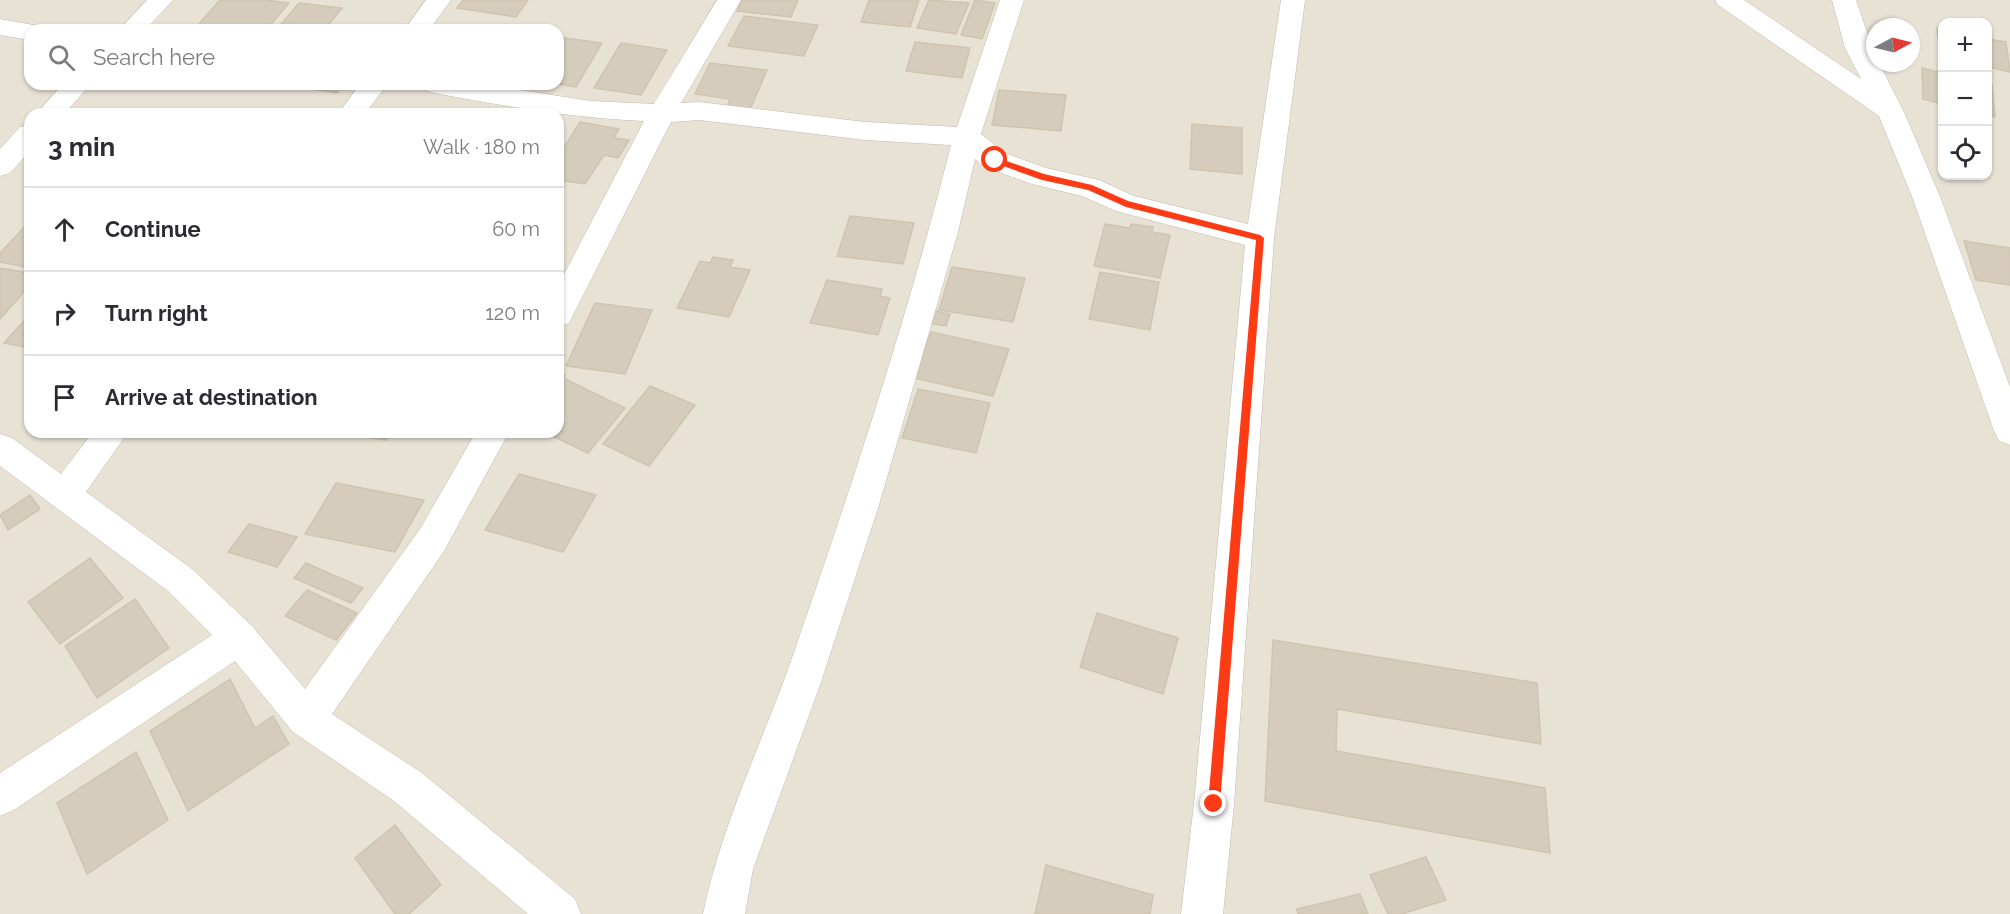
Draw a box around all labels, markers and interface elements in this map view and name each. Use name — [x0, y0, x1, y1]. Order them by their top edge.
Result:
north arrow — [1866, 18, 1920, 72]
map controls — [1938, 18, 1992, 180]
button: + — [1938, 18, 1992, 72]
search box — [24, 24, 564, 90]
icon: search — [45, 41, 78, 74]
text: Search here — [93, 44, 215, 70]
button: − — [1938, 72, 1992, 126]
button: locate — [1938, 126, 1992, 180]
text: 3 min — [48, 132, 115, 162]
text: Walk · 180 m — [423, 135, 540, 159]
route start — [981, 146, 1007, 172]
icon: ahead — [48, 213, 81, 246]
text: Continue — [105, 216, 201, 242]
text: 60 m — [492, 217, 540, 241]
icon: right — [48, 297, 81, 330]
text: Turn right — [105, 300, 208, 326]
text: 120 m — [485, 301, 540, 325]
icon: arrive — [48, 381, 81, 414]
text: Arrive at destination — [105, 384, 318, 410]
route end — [1200, 790, 1226, 816]

